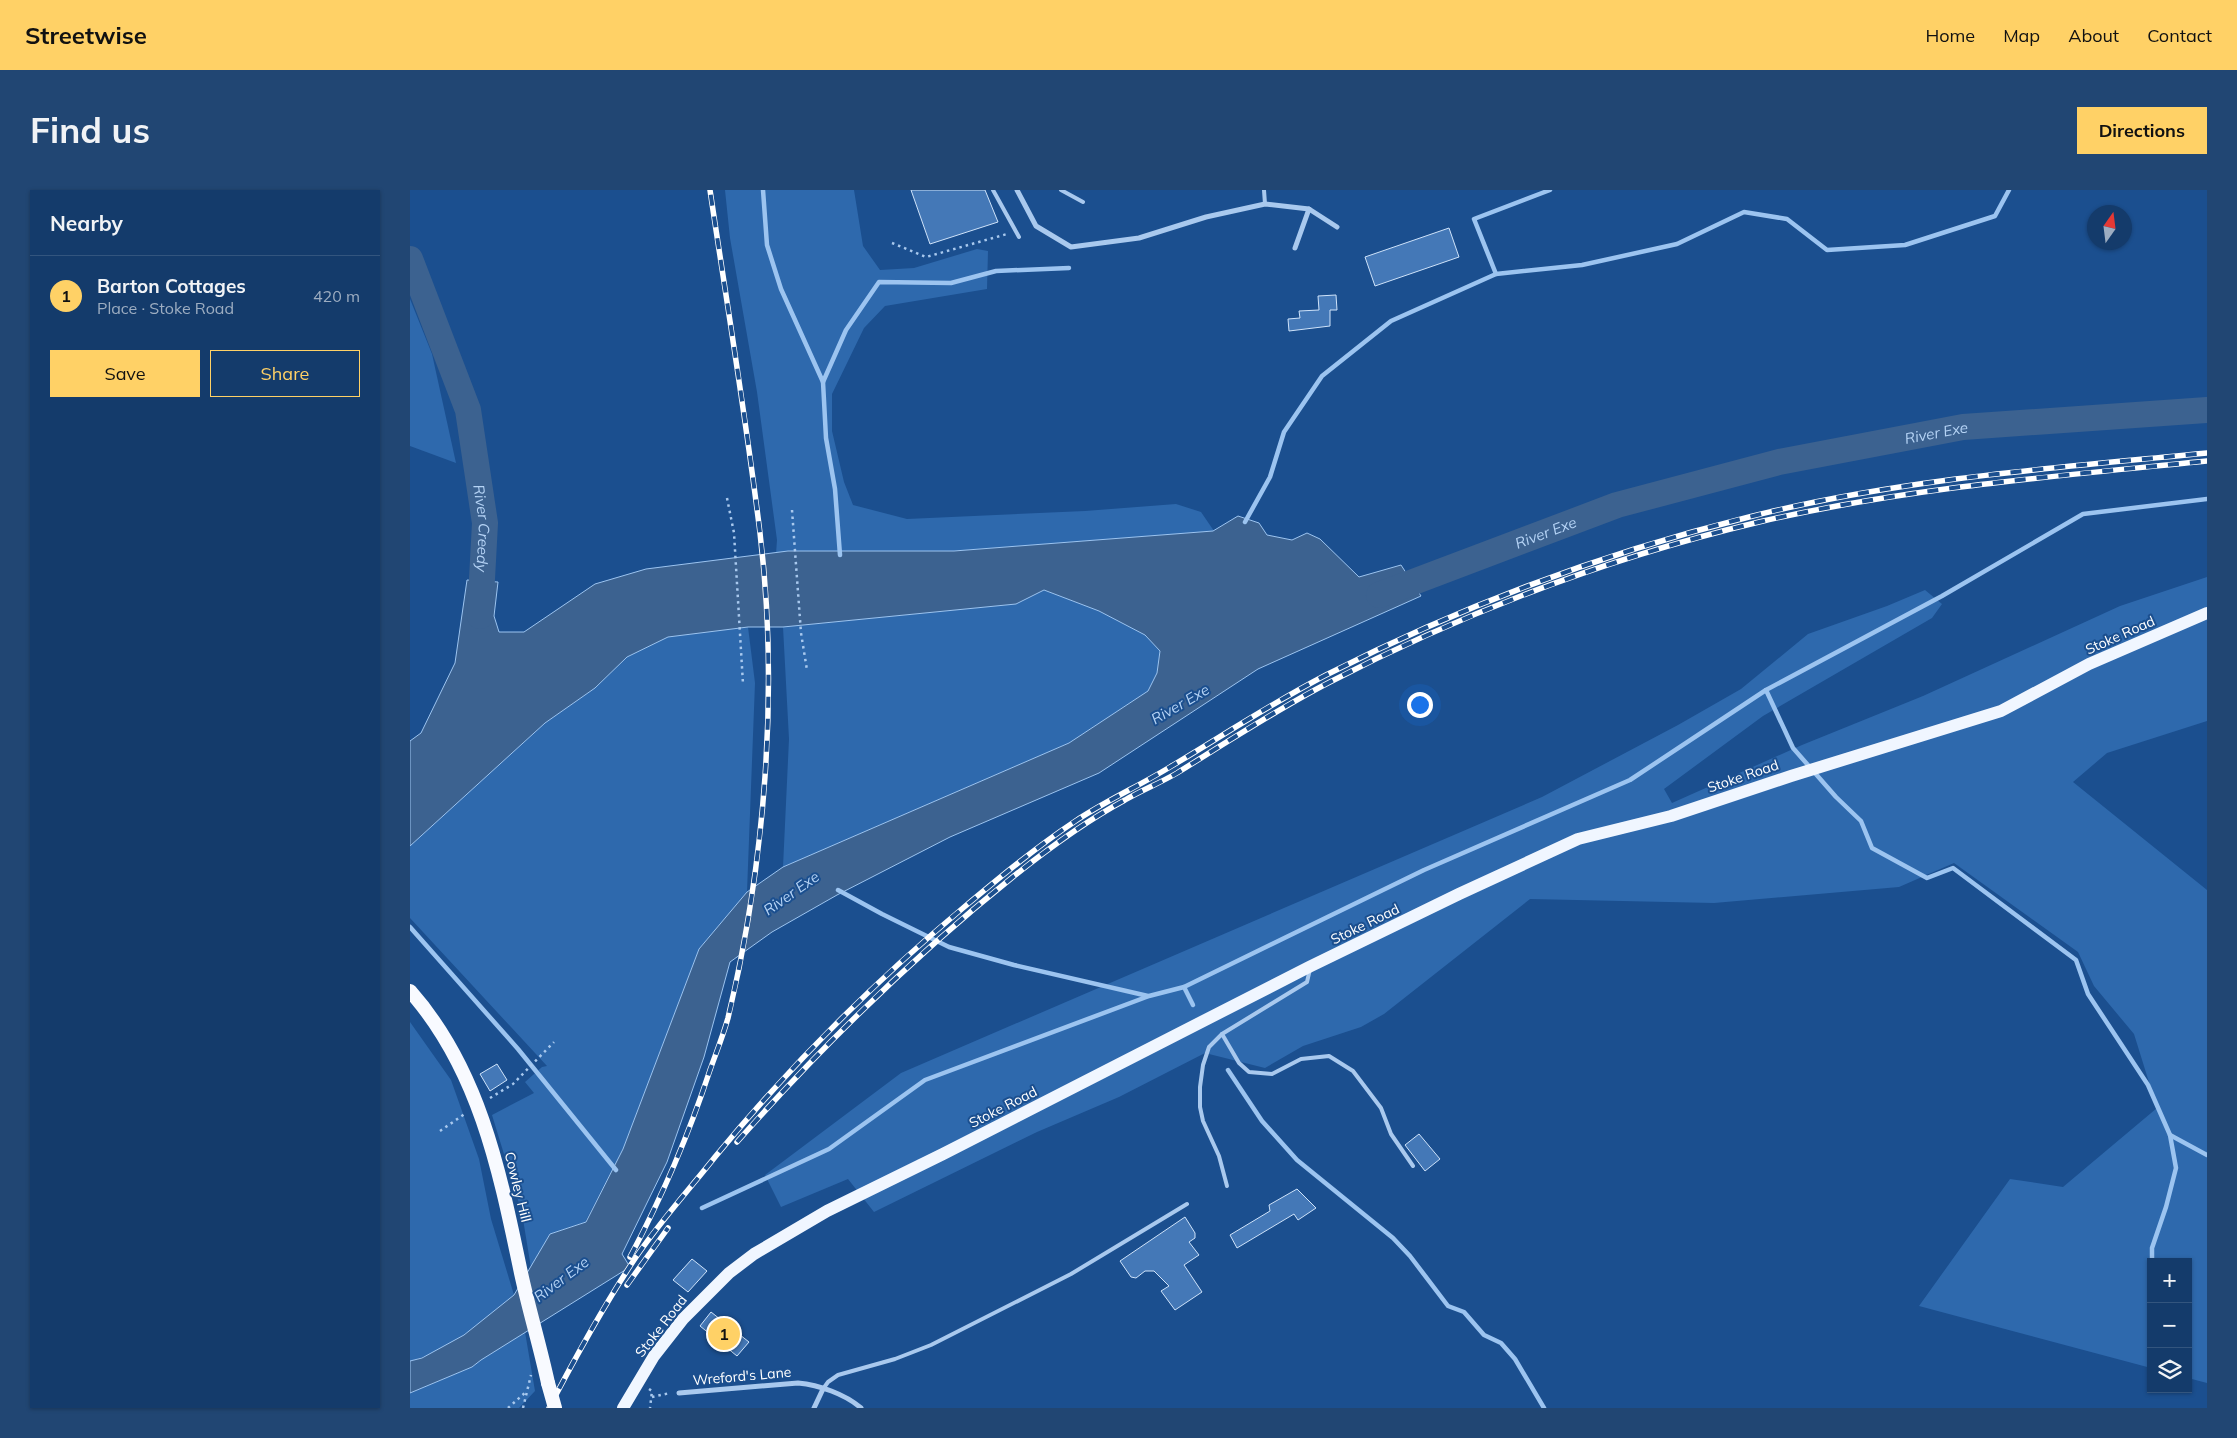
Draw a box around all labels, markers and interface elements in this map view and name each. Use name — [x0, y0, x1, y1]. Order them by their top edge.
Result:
text: Streetwise — [25, 20, 147, 50]
text: Home — [1925, 24, 1975, 47]
text: Map — [2003, 24, 2040, 47]
text: About — [2068, 24, 2119, 47]
text: Contact — [2147, 24, 2212, 47]
button: Directions — [2077, 107, 2207, 154]
text: Find us — [30, 108, 150, 152]
north arrow — [2087, 205, 2132, 250]
text: Nearby — [50, 210, 123, 236]
text: Barton Cottages — [97, 274, 246, 298]
text: 1 — [61, 286, 71, 306]
text: 420 m — [313, 286, 360, 306]
text: Place · Stoke Road — [97, 298, 234, 318]
button: Save — [50, 350, 200, 397]
button: Share — [210, 350, 360, 397]
water label: River Exe — [1903, 417, 1968, 447]
water label: River Creedy — [470, 483, 494, 574]
water label: River Exe — [1512, 512, 1579, 552]
street label: Stoke Road — [2082, 612, 2158, 658]
water label: River Exe — [1147, 680, 1213, 728]
your location — [1407, 692, 1433, 718]
street label: Stoke Road — [1705, 755, 1781, 797]
water label: River Exe — [759, 867, 823, 919]
street label: Stoke Road — [1328, 900, 1402, 948]
street label: Stoke Road — [966, 1082, 1040, 1132]
street label: Cowley Hill — [501, 1150, 535, 1224]
water label: River Exe — [530, 1252, 592, 1306]
map controls — [2147, 1258, 2192, 1393]
button: + — [2147, 1258, 2192, 1303]
street label: Stoke Road — [631, 1291, 691, 1361]
button: − — [2147, 1303, 2192, 1348]
pin: 1 — [708, 1315, 740, 1353]
button: layers — [2147, 1348, 2192, 1393]
street label: Wreford's Lane — [692, 1363, 792, 1389]

